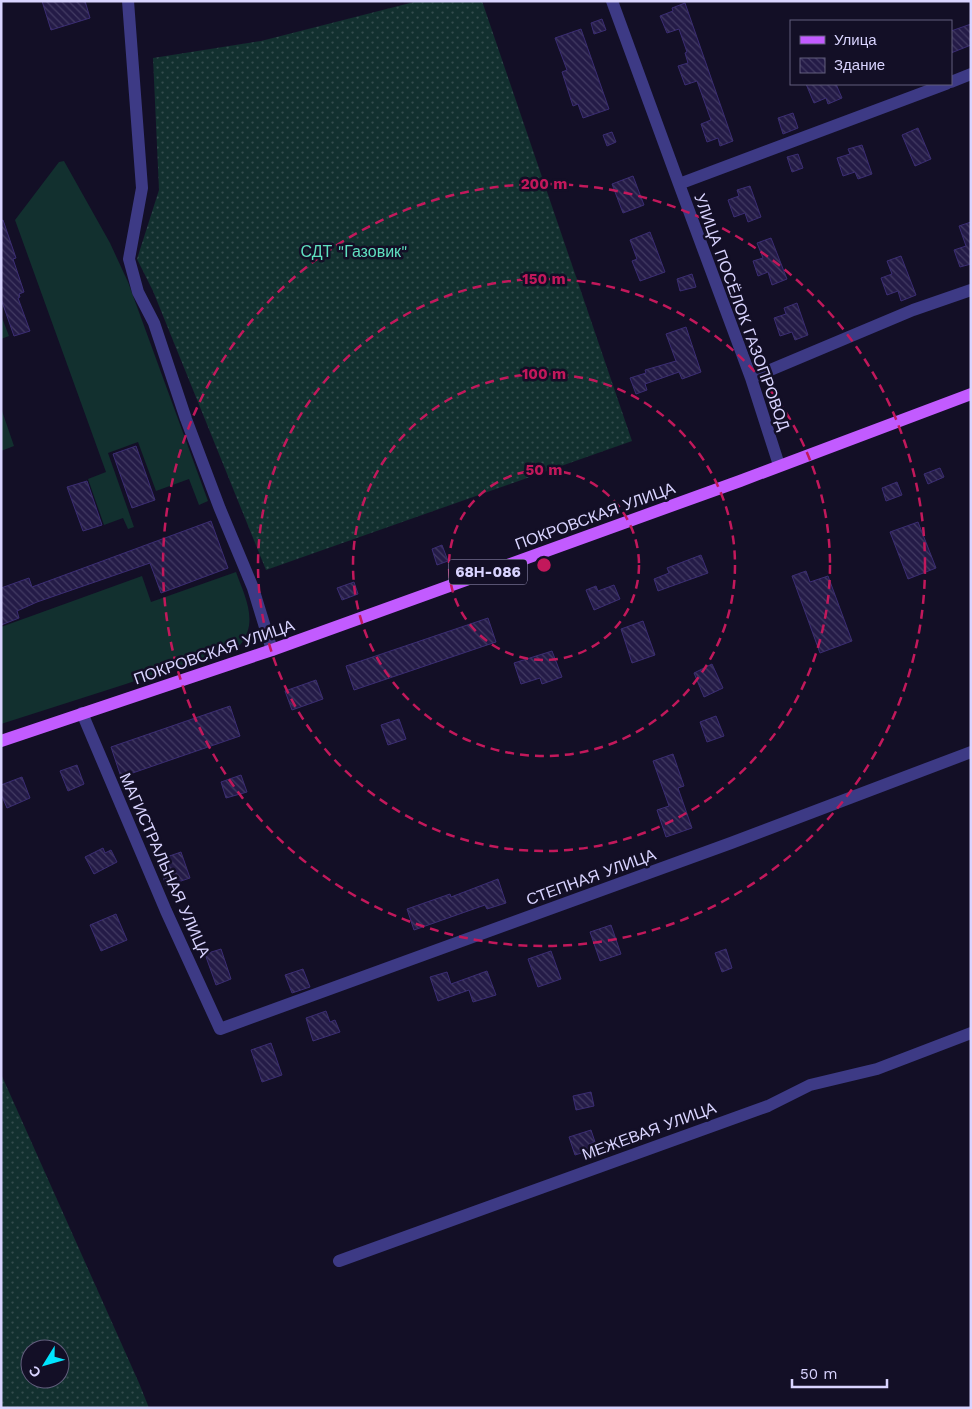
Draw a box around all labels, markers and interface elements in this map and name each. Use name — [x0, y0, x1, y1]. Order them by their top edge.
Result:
legend — [790, 20, 952, 85]
text: Улица — [834, 31, 877, 49]
text: Здание — [834, 56, 885, 74]
text: 200 m — [521, 175, 567, 193]
street label: УЛИЦА ПОСЁЛОК ГАЗОПРОВОД — [690, 191, 794, 433]
park label: СДТ "Газовик" — [300, 242, 408, 261]
text: 150 m — [522, 270, 566, 288]
text: 100 m — [522, 365, 566, 383]
text: 50 m — [526, 461, 562, 479]
street label: ПОКРОВСКАЯ УЛИЦА — [512, 478, 678, 554]
centre of rings — [535, 556, 553, 574]
road number: 68Н-086 — [449, 560, 527, 584]
street label: ПОКРОВСКАЯ УЛИЦА — [131, 615, 297, 688]
street label: МАГИСТРАЛЬНАЯ УЛИЦА — [116, 770, 214, 960]
street label: СТЕПНАЯ УЛИЦА — [524, 845, 659, 909]
street label: МЕЖЕВАЯ УЛИЦА — [579, 1098, 719, 1164]
north arrow — [20, 1339, 70, 1389]
scale bar — [792, 1356, 887, 1388]
text: С — [25, 1363, 44, 1381]
text: 50 m — [800, 1365, 837, 1383]

